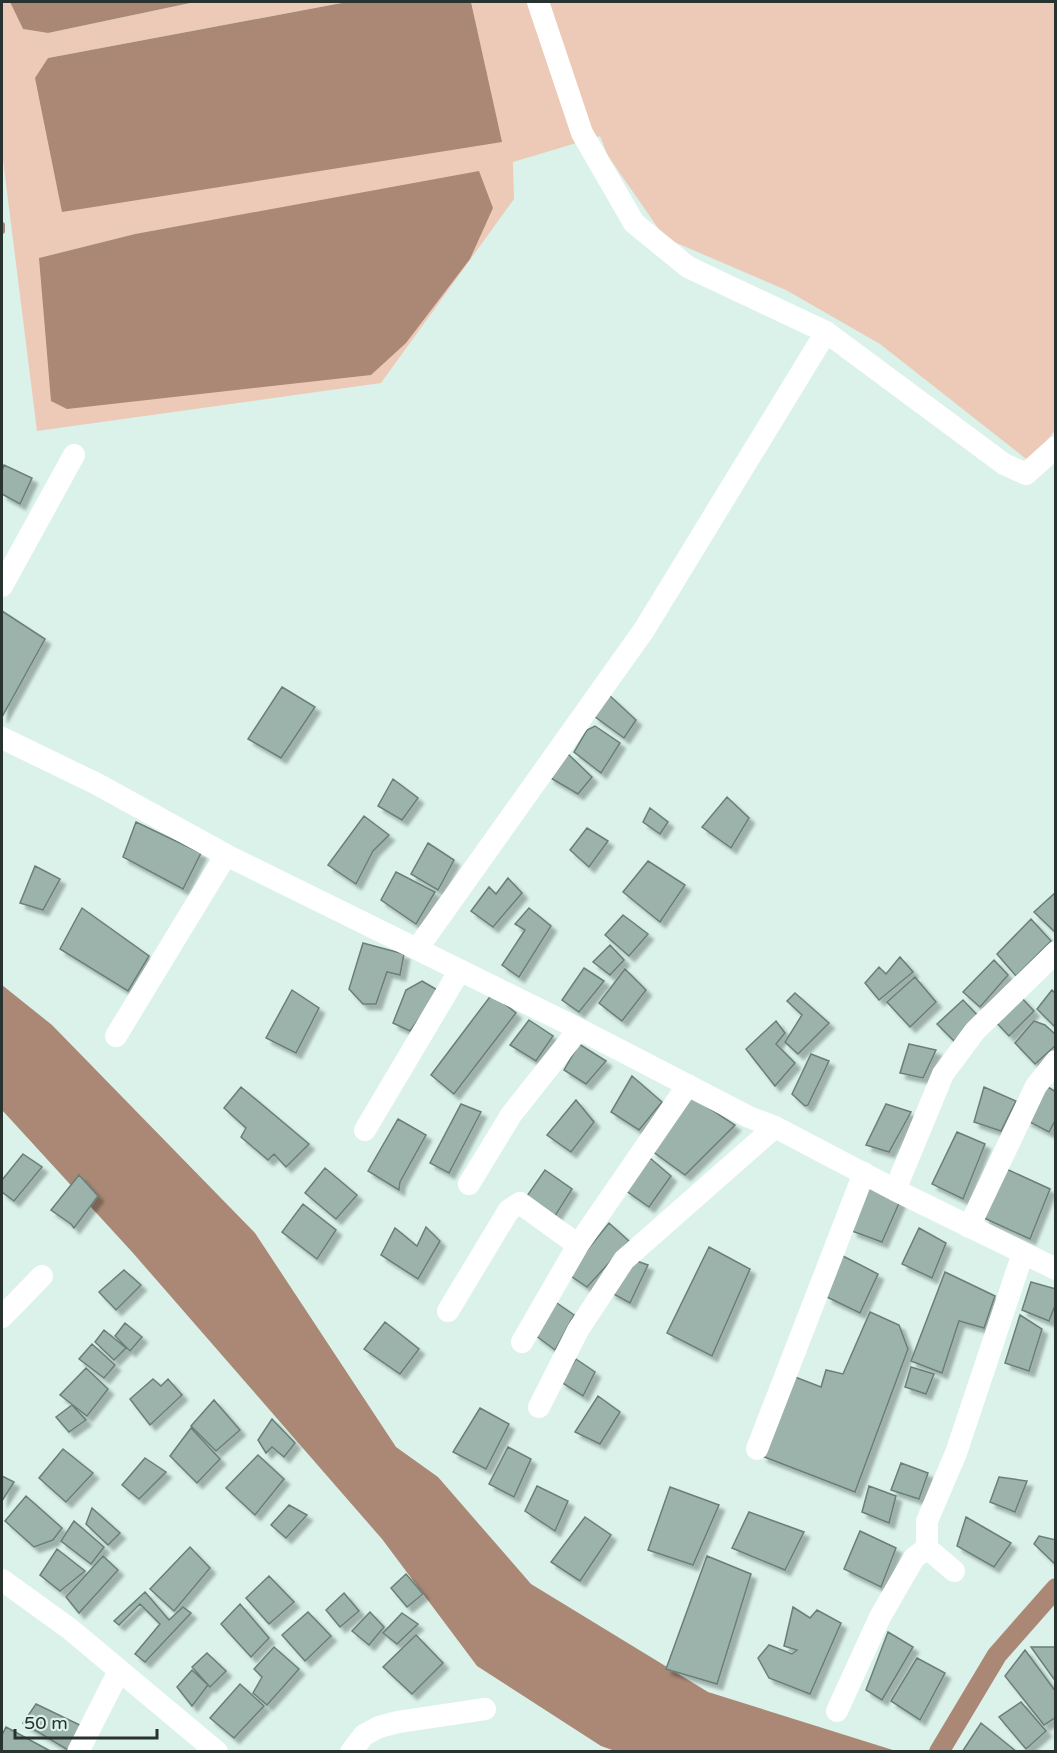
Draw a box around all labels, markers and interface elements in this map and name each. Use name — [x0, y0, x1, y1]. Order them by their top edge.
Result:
scale bar — [15, 1702, 158, 1740]
text: 50 m — [24, 1712, 68, 1734]

